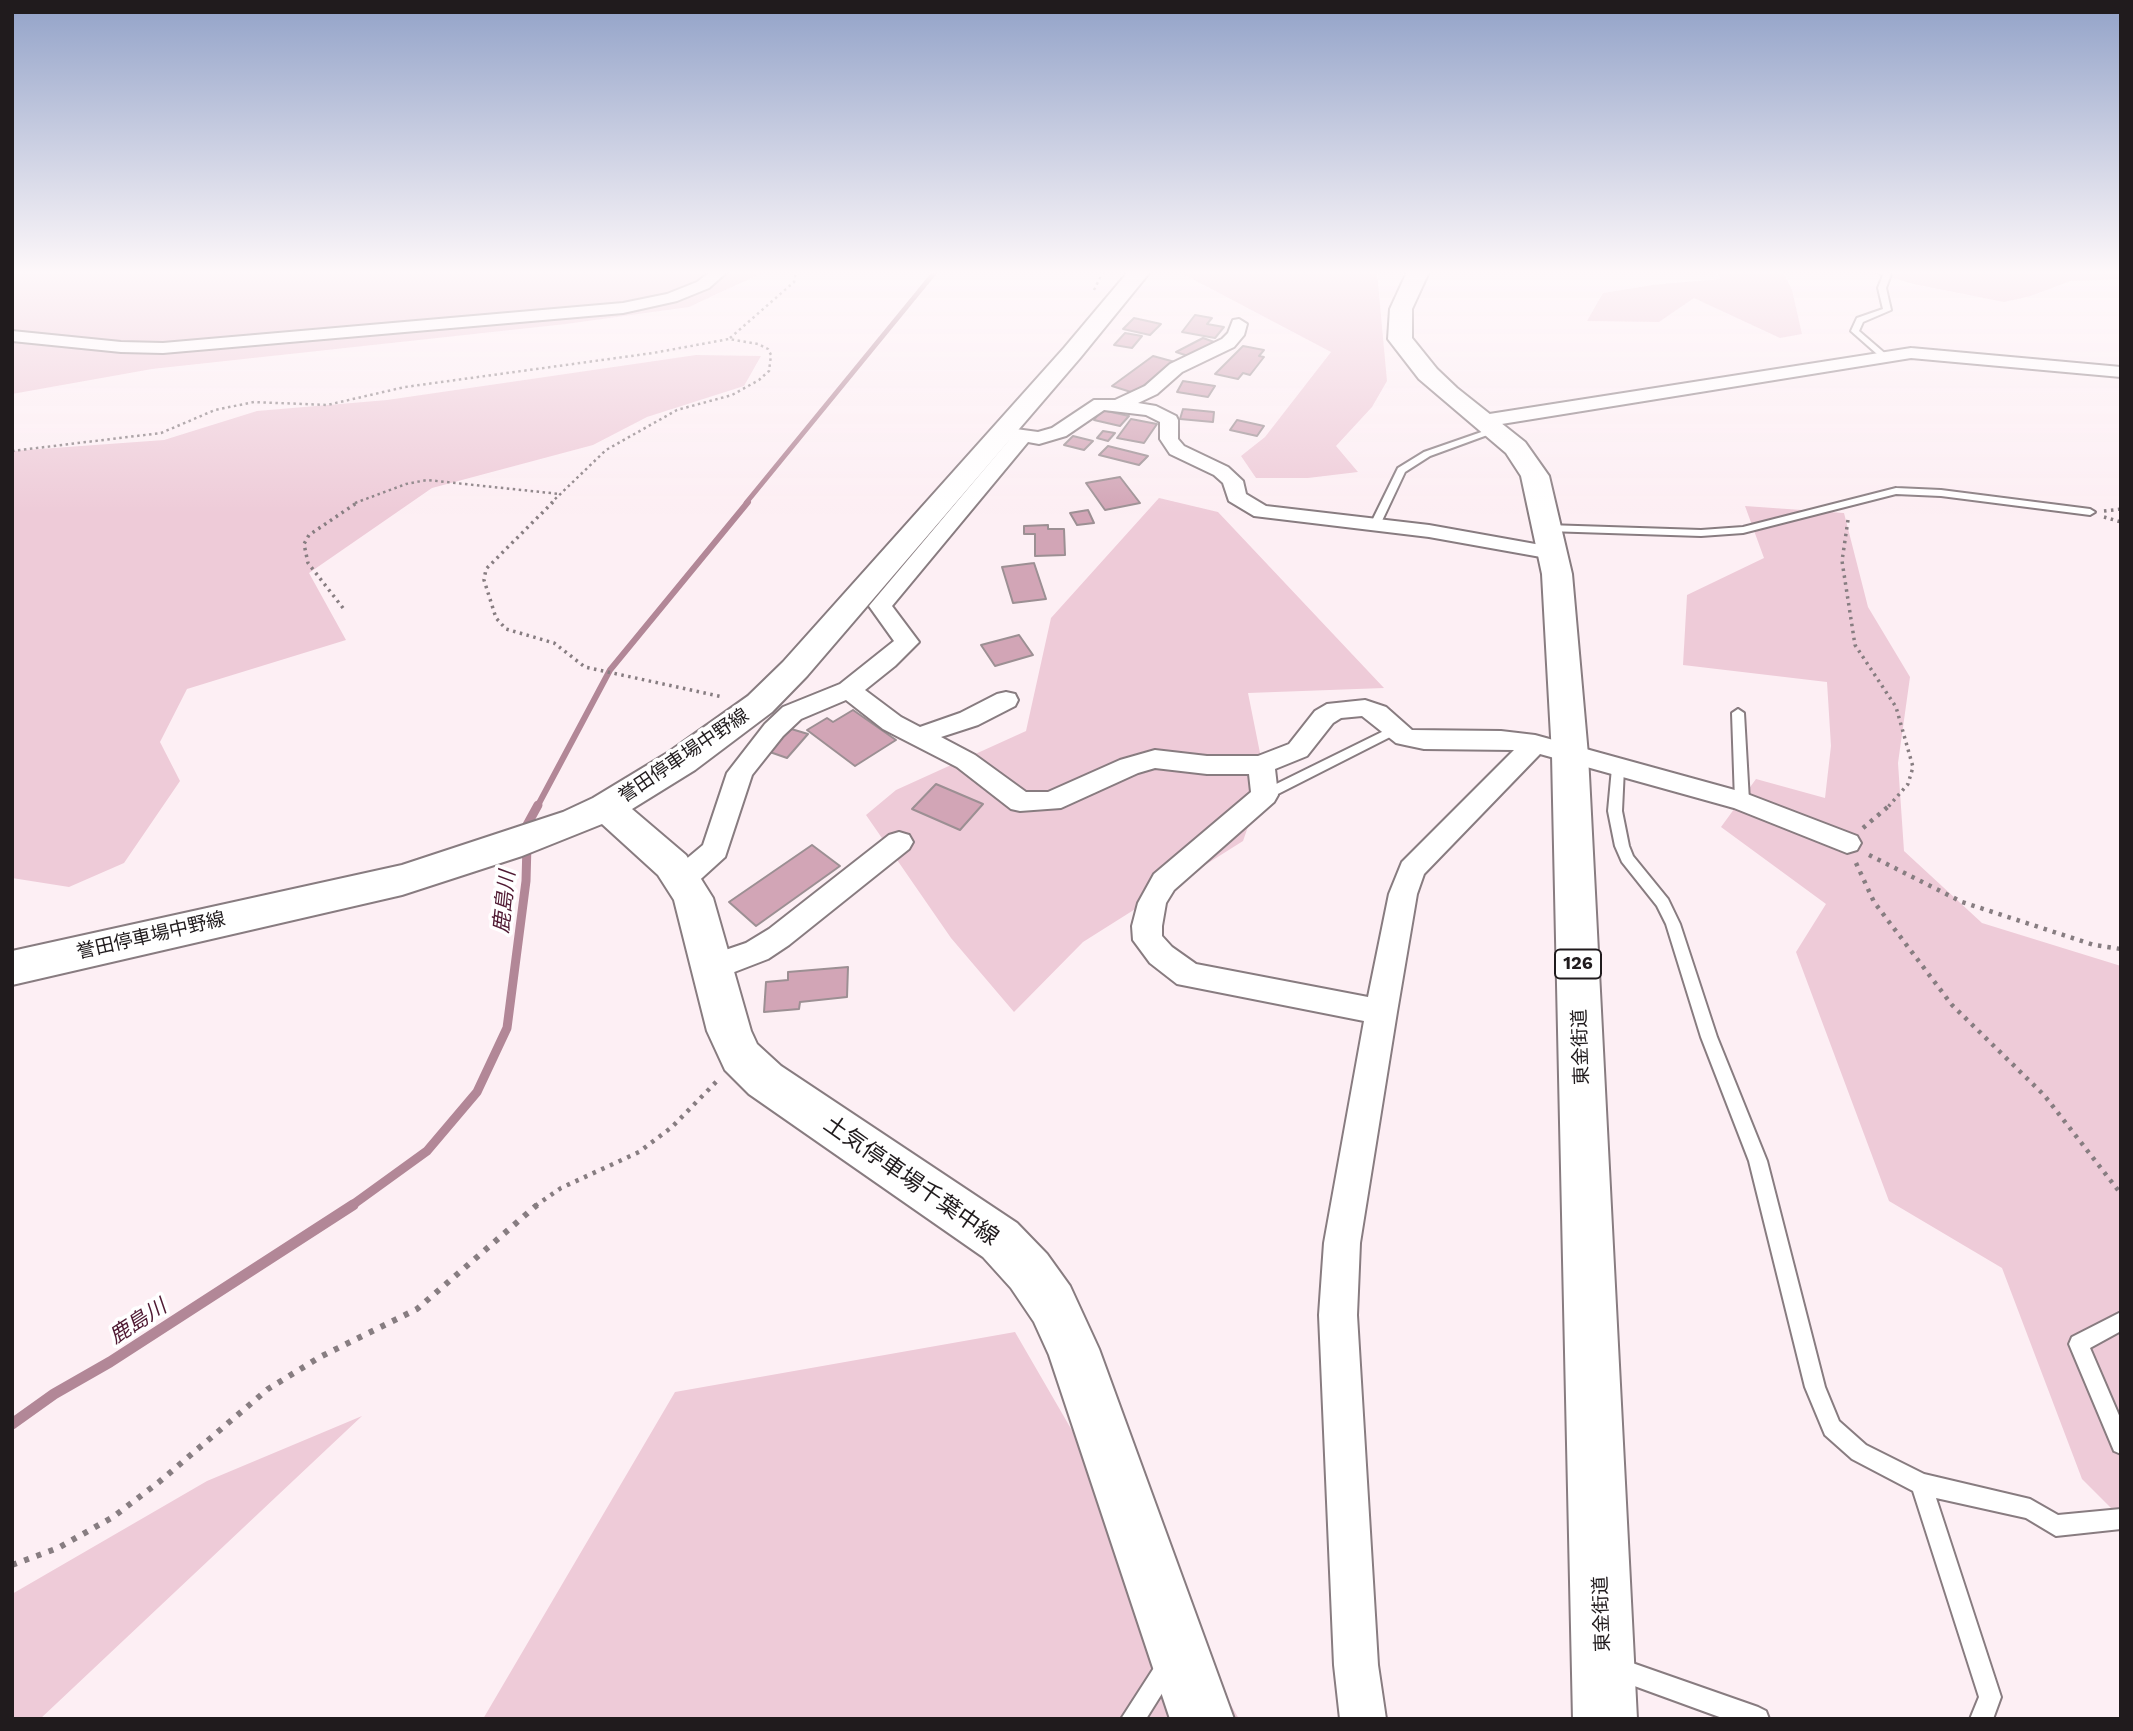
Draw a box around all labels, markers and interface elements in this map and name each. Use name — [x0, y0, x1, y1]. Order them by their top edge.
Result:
street label: 誉田停車場中野線 — [615, 704, 753, 808]
water label: 鹿島川 — [489, 869, 521, 935]
street label: 誉田停車場中野線 — [74, 908, 228, 964]
road number: 126 — [1555, 950, 1601, 979]
street label: 東金街道 — [1568, 1009, 1594, 1085]
street label: 土気停車場千葉中線 — [818, 1110, 1004, 1252]
water label: 鹿島川 — [105, 1294, 171, 1350]
street label: 東金街道 — [1589, 1576, 1615, 1652]

